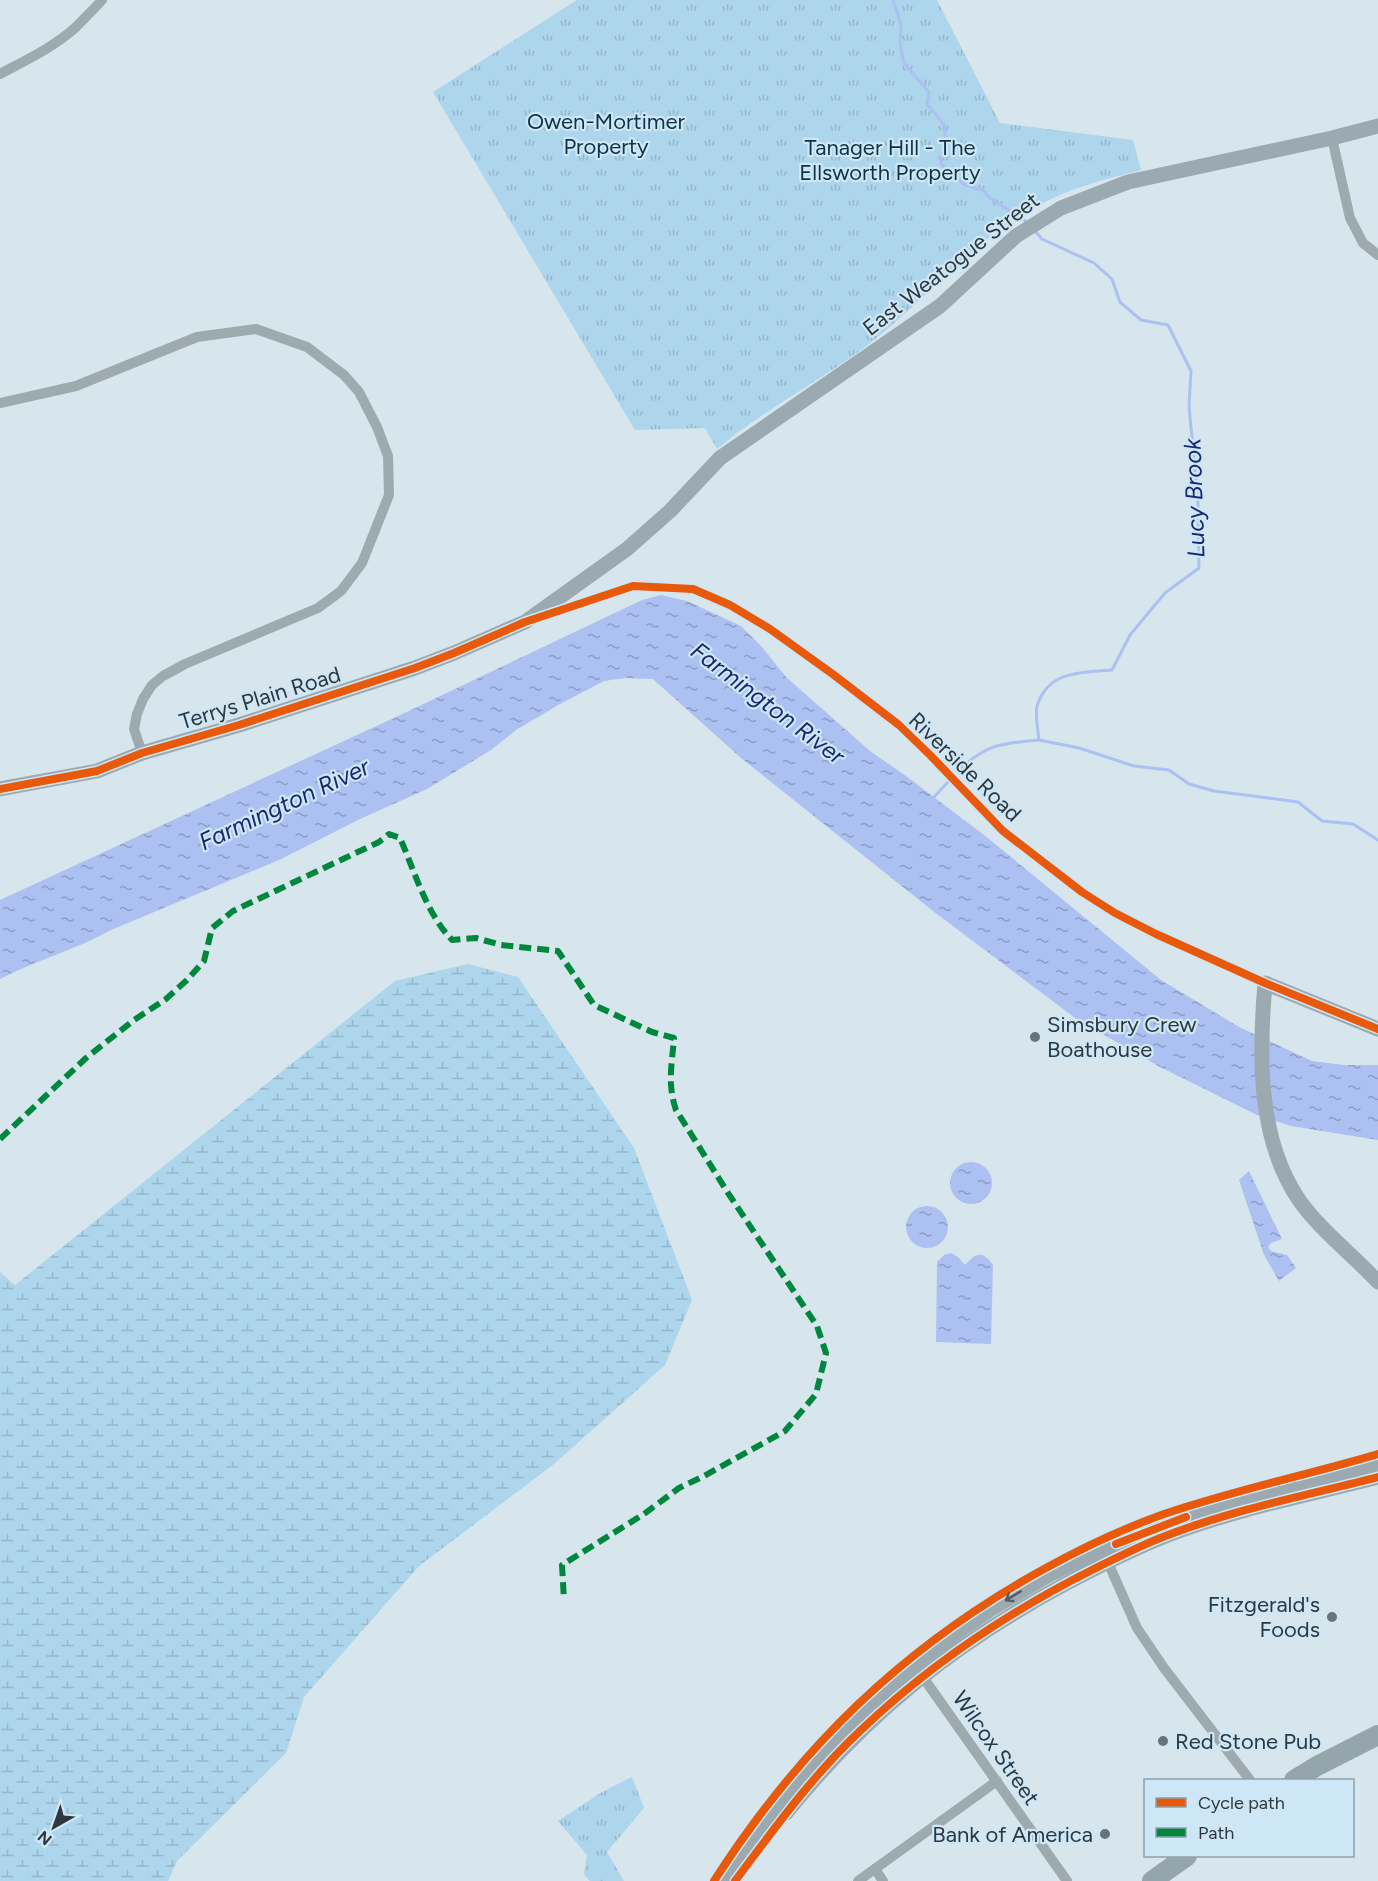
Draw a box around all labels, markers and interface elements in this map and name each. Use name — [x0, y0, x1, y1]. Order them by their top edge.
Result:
park label: Owen-Mortimer Property — [527, 108, 686, 160]
park label: Tanager Hill - The Ellsworth Property — [799, 134, 981, 186]
street label: East Weatogue Street — [857, 187, 1045, 341]
water label: Lucy Brook — [1177, 436, 1211, 558]
water label: Farmington River — [685, 636, 851, 771]
street label: Terrys Plain Road — [176, 661, 344, 735]
street label: Riverside Road — [903, 707, 1027, 827]
water label: Farmington River — [194, 751, 375, 856]
place label: Simsbury Crew Boathouse — [1047, 1011, 1197, 1063]
marker: Simsbury Crew Boathouse — [1028, 1030, 1042, 1044]
one-way arrow — [1005, 1590, 1022, 1602]
place label: Fitzgerald's Foods — [1208, 1591, 1320, 1643]
marker: Fitzgerald's Foods — [1325, 1610, 1339, 1624]
street label: Wilcox Street — [947, 1686, 1045, 1810]
place label: Red Stone Pub — [1175, 1728, 1321, 1755]
marker: Red Stone Pub — [1156, 1734, 1170, 1748]
legend — [1144, 1779, 1354, 1857]
text: Cycle path — [1198, 1792, 1285, 1814]
north arrow — [24, 1797, 84, 1857]
place label: Bank of America — [932, 1821, 1093, 1848]
text: Path — [1198, 1822, 1234, 1844]
text: N — [34, 1827, 56, 1849]
marker: Bank of America — [1098, 1827, 1112, 1841]

